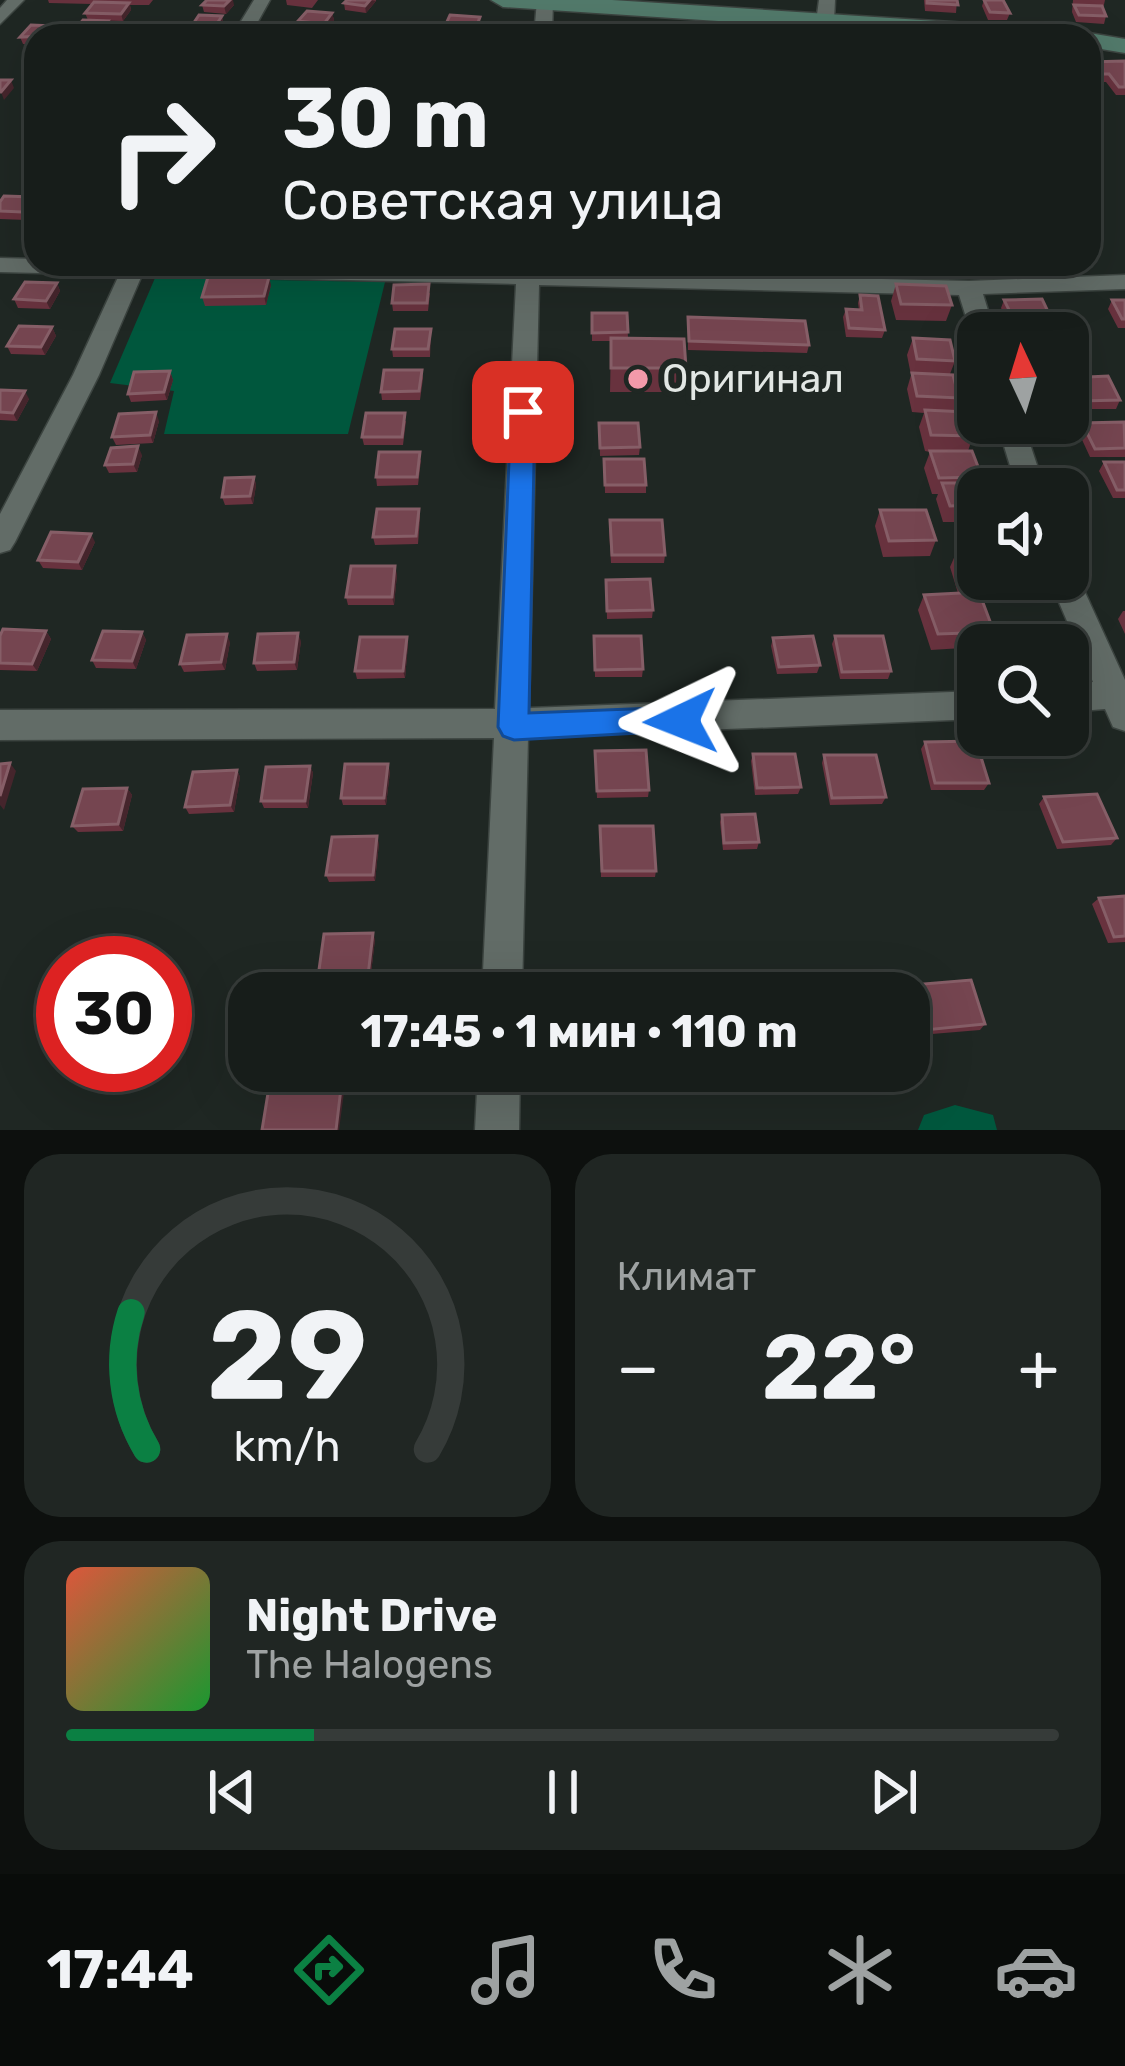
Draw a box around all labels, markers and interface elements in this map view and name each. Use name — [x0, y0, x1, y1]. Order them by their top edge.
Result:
text: 30 m — [282, 68, 489, 168]
icon: right — [84, 72, 240, 228]
text: Советская улица — [282, 169, 724, 233]
north arrow — [957, 312, 1089, 444]
map controls — [957, 312, 1089, 756]
place label: Оригинал — [662, 356, 844, 402]
pin — [472, 361, 574, 463]
marker: Оригинал — [625, 366, 651, 392]
icon: arrive — [490, 379, 556, 445]
button: sound — [957, 468, 1089, 600]
button: search — [957, 624, 1089, 756]
position arrow — [618, 658, 744, 784]
speed limit sign: 30 — [36, 936, 192, 1092]
text: 17:45 · 1 мин · 110 m — [360, 1005, 798, 1058]
text: Климат — [617, 1254, 756, 1300]
text: 29 — [207, 1281, 368, 1429]
text: 22° — [762, 1314, 916, 1421]
text: − — [617, 1328, 659, 1407]
text: + — [1018, 1328, 1059, 1407]
text: km/h — [234, 1420, 341, 1471]
text: Night Drive — [246, 1589, 498, 1642]
text: The Halogens — [246, 1642, 493, 1688]
icon: previous — [199, 1759, 265, 1825]
icon: pause — [530, 1759, 596, 1825]
icon: next — [861, 1759, 927, 1825]
icon: directions — [287, 1928, 371, 2012]
icon: music — [464, 1928, 548, 2012]
icon: phone — [641, 1928, 725, 2012]
icon: climate — [818, 1928, 902, 2012]
icon: car — [994, 1928, 1078, 2012]
text: 17:44 — [46, 1938, 194, 2002]

